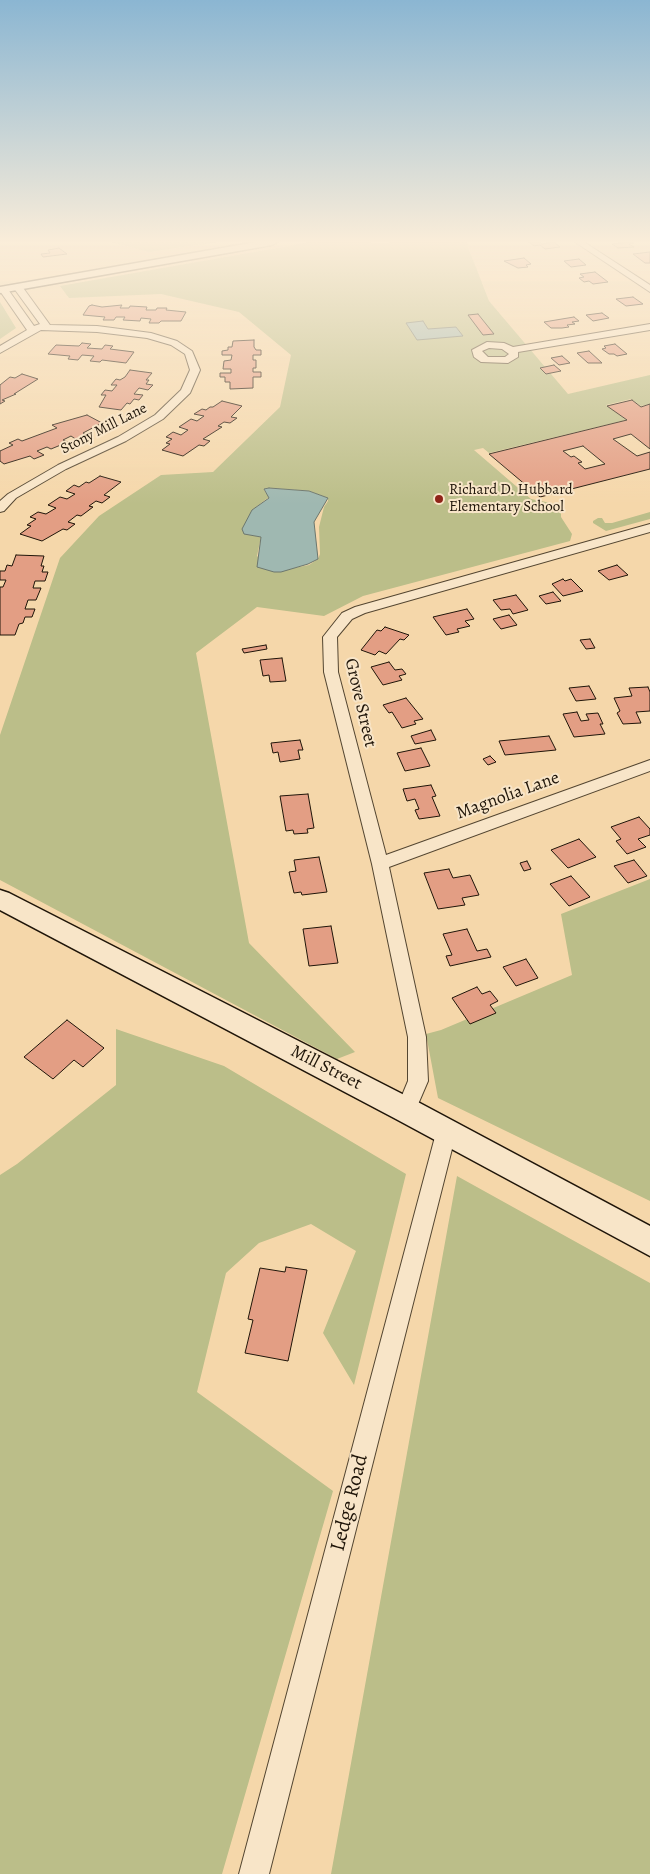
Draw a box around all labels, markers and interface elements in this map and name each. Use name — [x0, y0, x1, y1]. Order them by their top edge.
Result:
street label: Stony Mill Lane — [58, 400, 150, 458]
place label: Richard D. Hubbard Elementary School — [449, 481, 573, 516]
marker: Richard D. Hubbard Elementary School — [433, 493, 445, 505]
street label: Grove Street — [339, 656, 381, 750]
street label: Magnolia Lane — [453, 767, 563, 825]
street label: Mill Street — [287, 1041, 365, 1095]
street label: Ledge Road — [326, 1452, 374, 1554]

